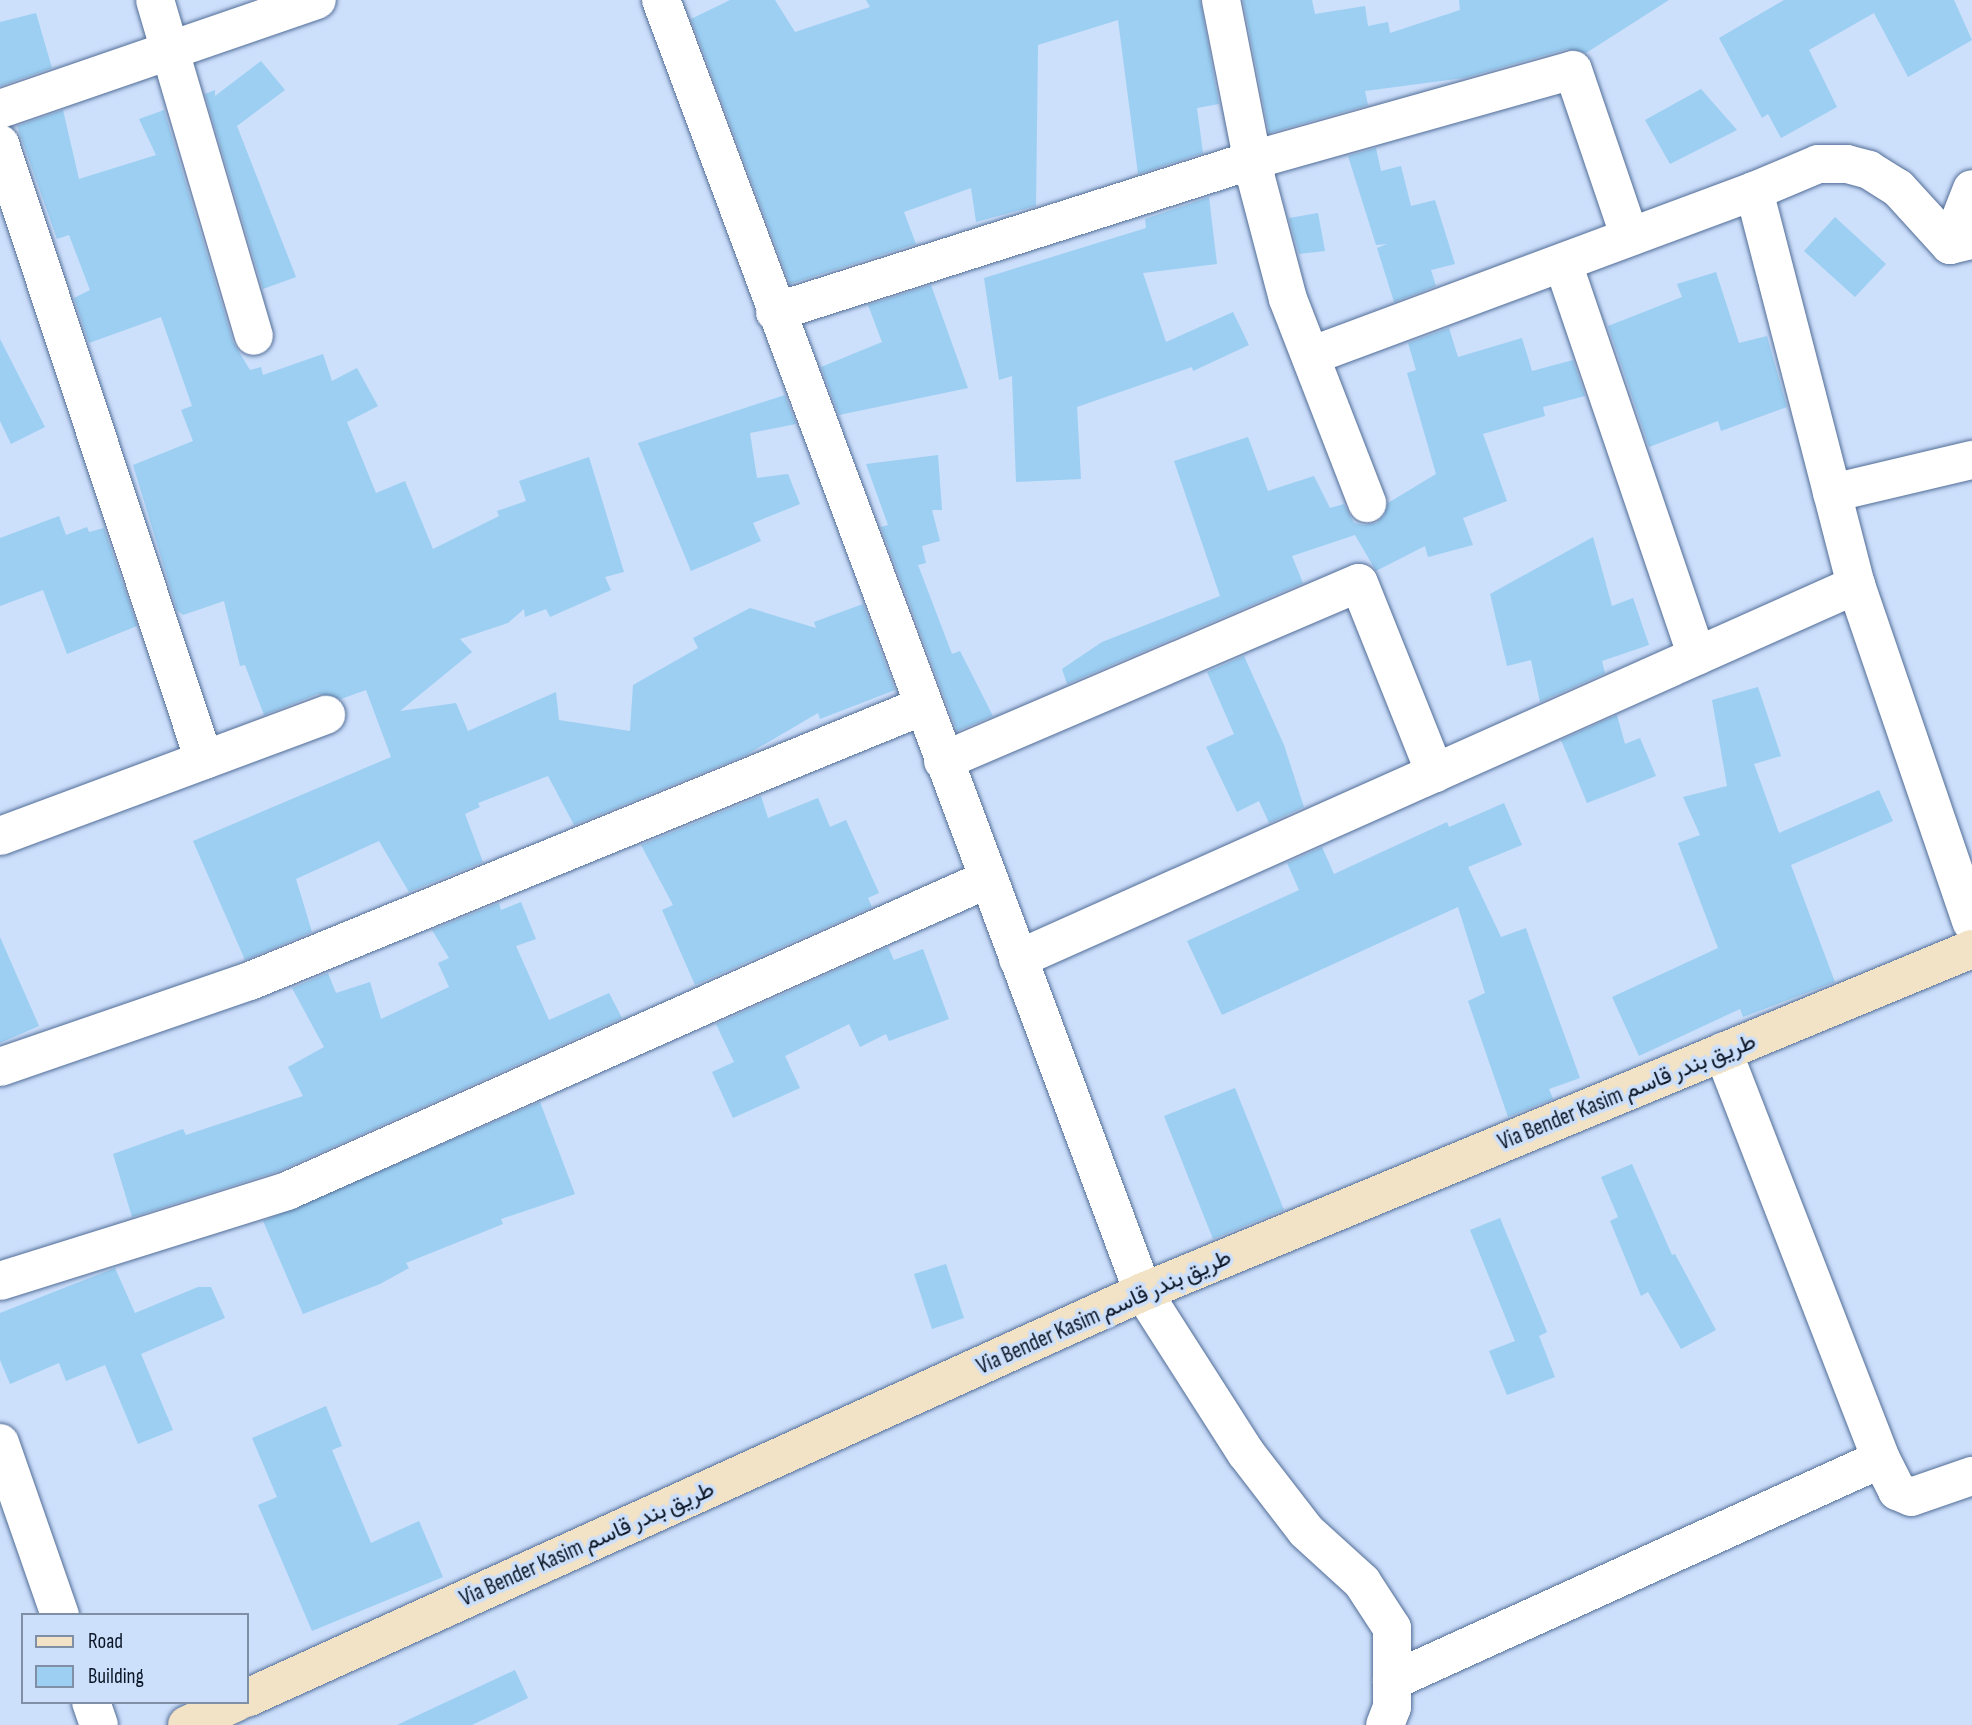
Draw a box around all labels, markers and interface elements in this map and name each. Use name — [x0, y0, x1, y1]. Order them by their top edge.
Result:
street label: Via Bender Kasim طريق بندر قاسم — [1494, 1028, 1760, 1156]
street label: Via Bender Kasim طريق بندر قاسم — [972, 1243, 1236, 1381]
street label: Via Bender Kasim طريق بندر قاسم — [455, 1475, 719, 1613]
legend — [21, 1613, 248, 1704]
text: Road — [88, 1629, 123, 1654]
text: Building — [88, 1664, 144, 1689]

